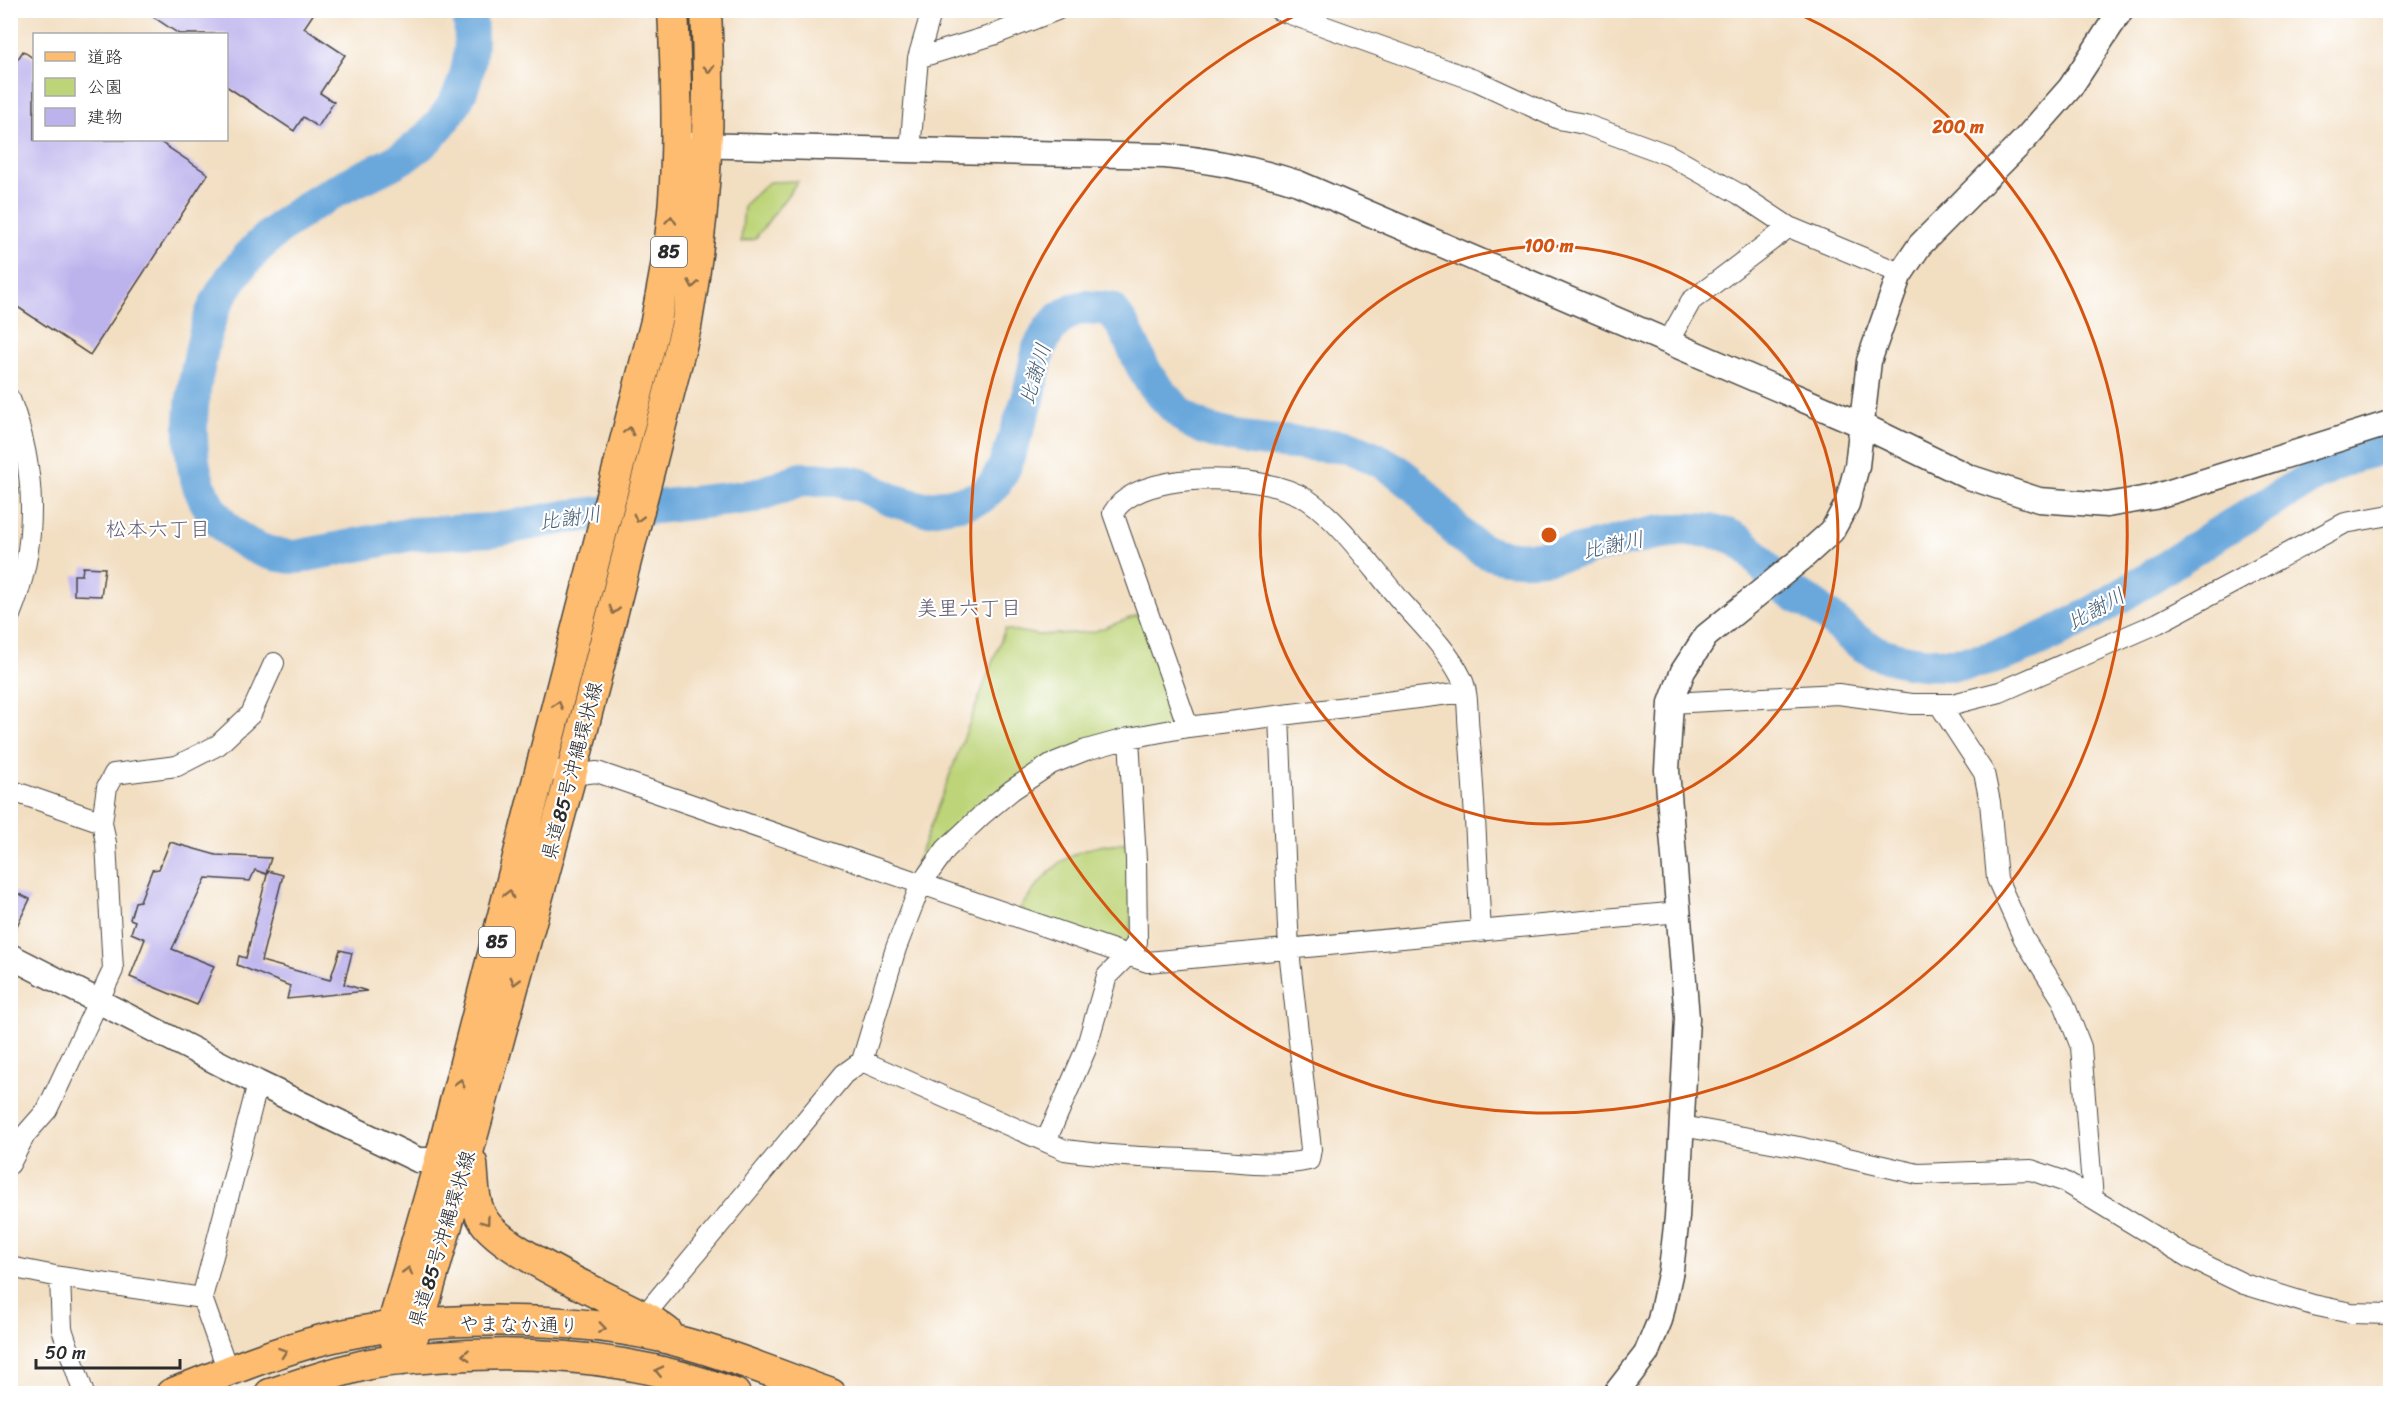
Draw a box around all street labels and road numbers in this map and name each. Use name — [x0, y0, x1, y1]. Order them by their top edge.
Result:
road number: 85 — [651, 237, 687, 267]
street label: 県道85号沖縄環状線 — [531, 677, 613, 865]
road number: 85 — [479, 927, 515, 957]
street label: 県道85号沖縄環状線 — [398, 1146, 486, 1332]
street label: やまなか通り — [459, 1306, 579, 1344]

